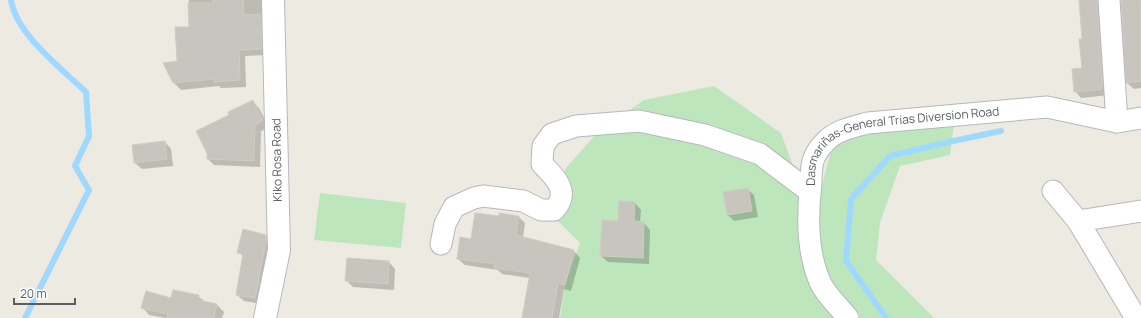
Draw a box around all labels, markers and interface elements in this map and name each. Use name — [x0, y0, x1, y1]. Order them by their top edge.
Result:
street label: Dasmariñas-General Trias Diversion Road — [802, 102, 1000, 186]
street label: Kiko Rosa Road — [267, 118, 286, 202]
scale bar — [14, 280, 75, 306]
text: 20 m — [20, 285, 47, 302]

